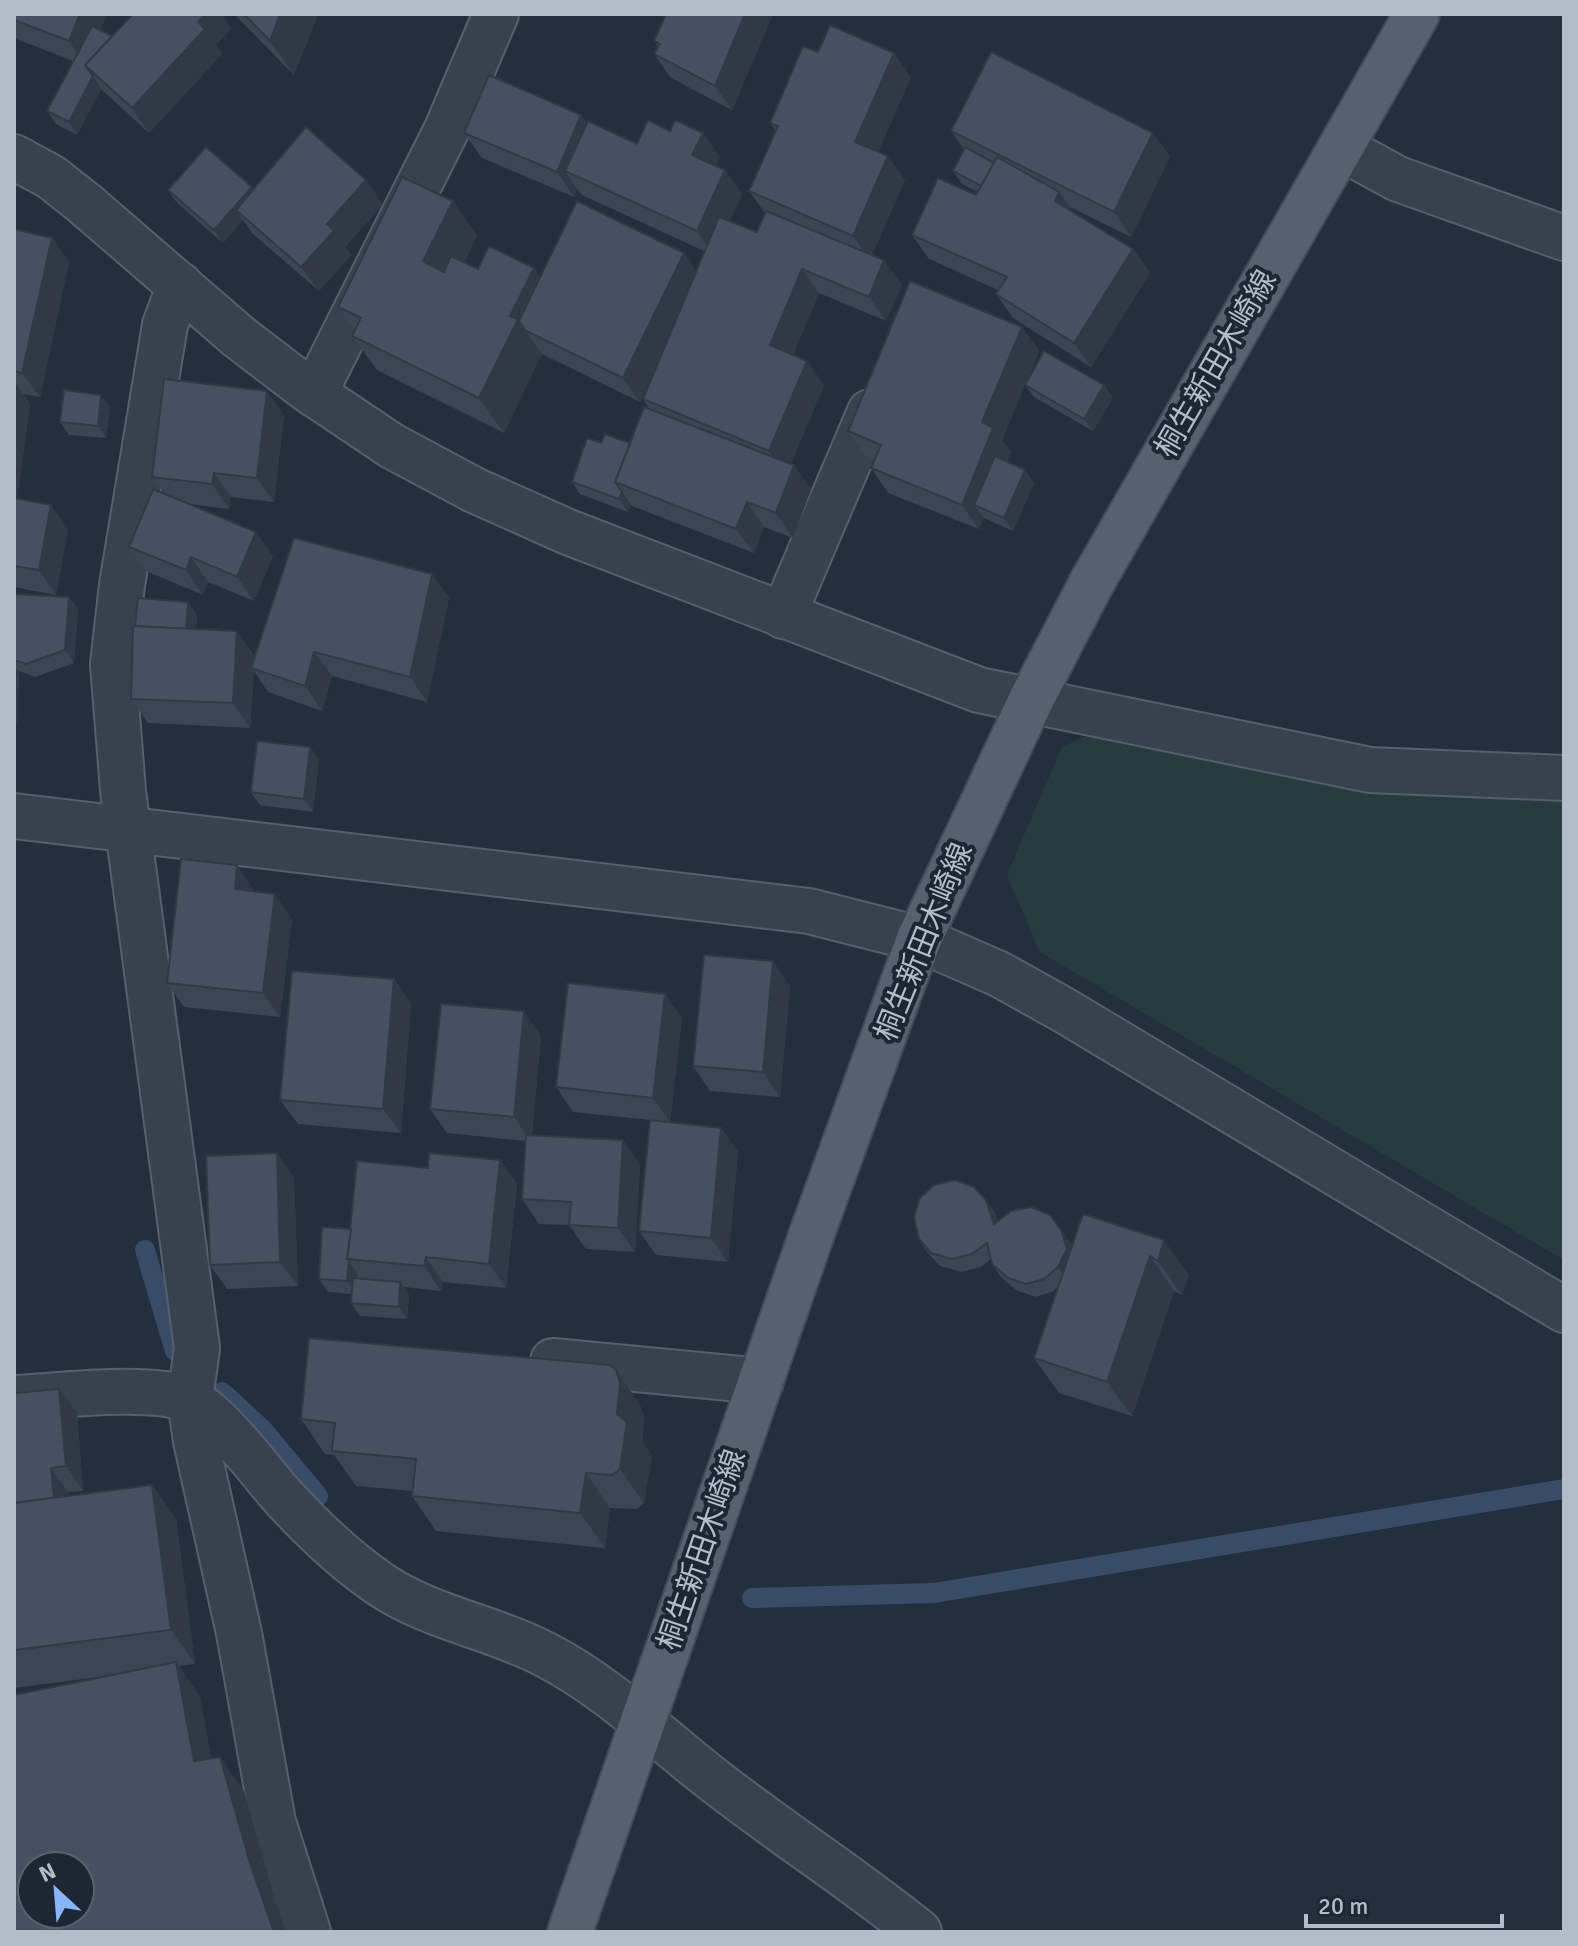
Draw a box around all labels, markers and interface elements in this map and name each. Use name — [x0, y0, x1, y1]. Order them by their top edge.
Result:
street label: 桐生新田木崎線 — [1147, 264, 1285, 464]
street label: 桐生新田木崎線 — [868, 838, 980, 1046]
street label: 桐生新田木崎線 — [650, 1445, 754, 1655]
north arrow — [16, 1850, 96, 1930]
text: N — [35, 1857, 60, 1888]
scale bar — [1306, 1878, 1502, 1928]
text: 20 m — [1318, 1891, 1368, 1921]

